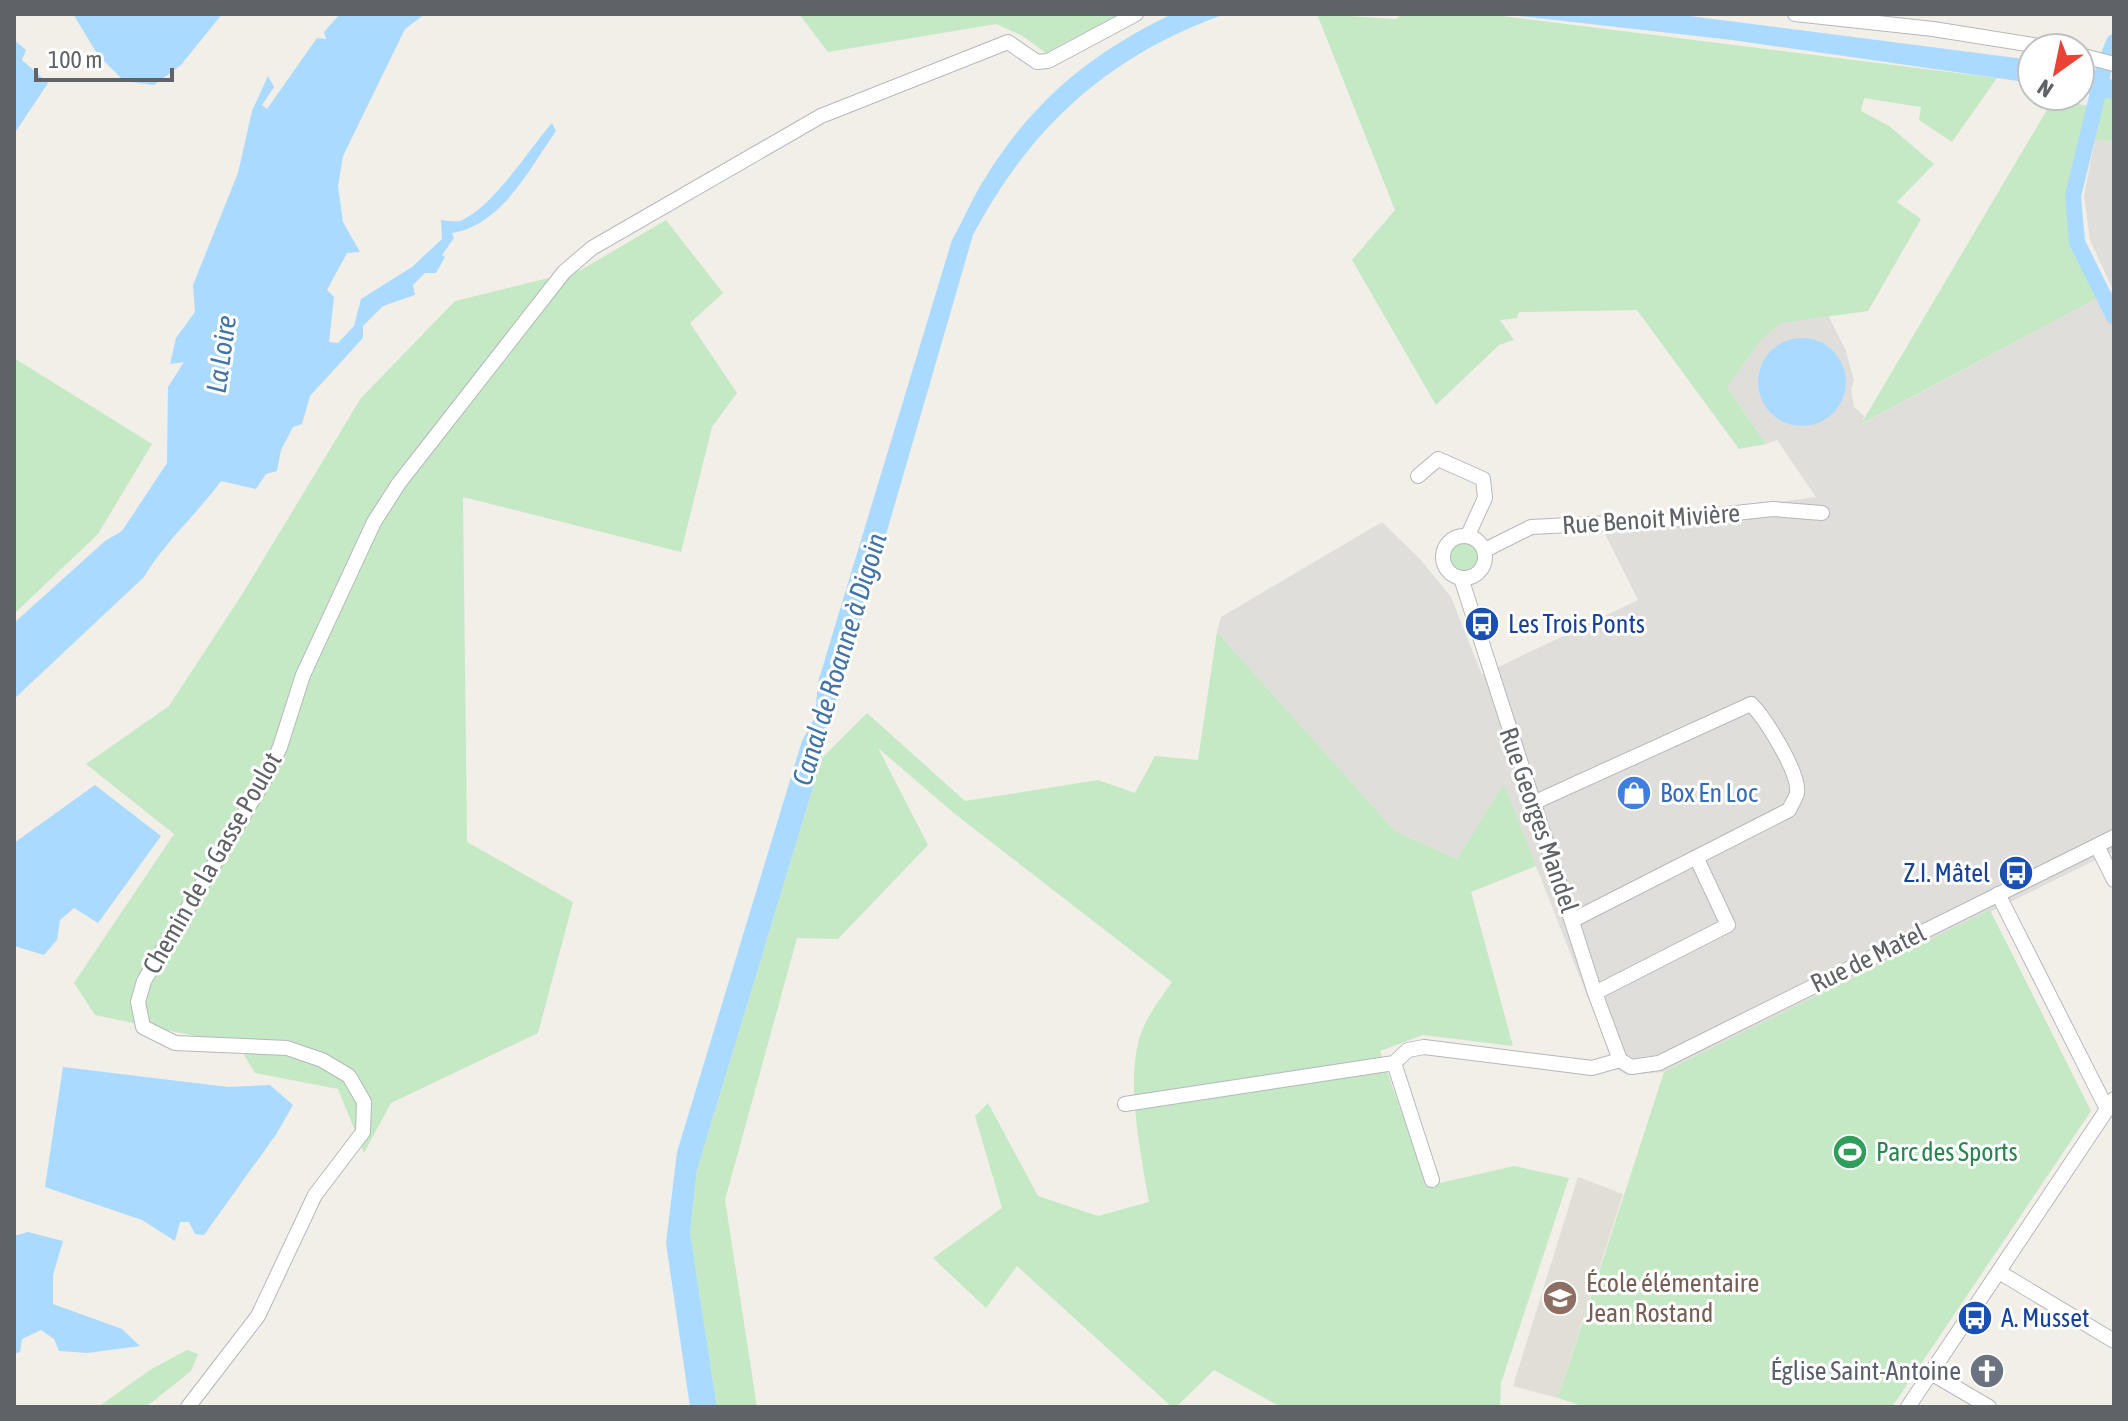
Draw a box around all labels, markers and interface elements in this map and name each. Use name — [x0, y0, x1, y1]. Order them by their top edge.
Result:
scale bar — [36, 32, 172, 82]
north arrow — [2016, 32, 2096, 112]
text: 100 m — [48, 46, 102, 73]
text: N — [2033, 74, 2058, 103]
water label: La Loire — [200, 313, 242, 395]
street label: Rue Benoit Mivière — [1561, 498, 1741, 540]
water label: Canal de Roanne à Digoin — [785, 529, 893, 789]
bus stop icon: Les Trois Ponts — [1463, 605, 1501, 643]
place label: Les Trois Ponts — [1508, 609, 1645, 639]
street label: Rue Georges Mandel — [1493, 723, 1585, 917]
street label: Chemin de la Gasse Poulot — [136, 747, 288, 979]
shop icon: Box En Loc — [1615, 774, 1653, 812]
place label: Box En Loc — [1660, 778, 1758, 808]
bus stop icon: Z.I. Mâtel — [1997, 854, 2035, 892]
place label: Z.I. Mâtel — [1903, 858, 1990, 888]
street label: Rue de Matel — [1806, 917, 1930, 999]
sports icon: Parc des Sports — [1831, 1133, 1869, 1171]
place label: Parc des Sports — [1876, 1137, 2018, 1167]
place label: École élémentaire Jean Rostand — [1586, 1268, 1759, 1328]
school or university icon: École élémentaire Jean Rostand — [1541, 1279, 1579, 1317]
bus stop icon: A. Musset — [1956, 1299, 1994, 1337]
place label: A. Musset — [2001, 1303, 2090, 1333]
church icon: Église Saint-Antoine — [1968, 1352, 2006, 1390]
place label: Église Saint-Antoine — [1771, 1356, 1961, 1386]

